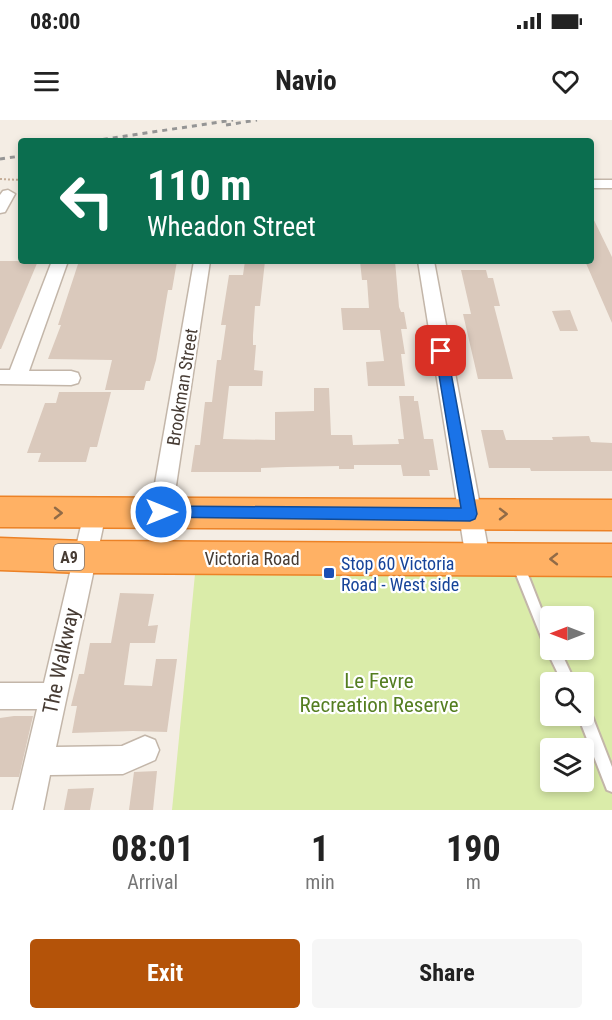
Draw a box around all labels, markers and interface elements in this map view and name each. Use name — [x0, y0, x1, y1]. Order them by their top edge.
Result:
text: 08:00 — [30, 9, 81, 34]
icon: menu — [30, 65, 63, 98]
text: Navio — [275, 65, 337, 97]
icon: heart — [549, 65, 582, 98]
text: 110 m — [147, 161, 252, 210]
icon: left — [48, 162, 126, 240]
text: Wheadon Street — [147, 211, 316, 243]
pin — [415, 325, 466, 376]
street label: Brookman Street — [162, 327, 202, 447]
icon: arrive — [424, 334, 457, 367]
position arrow — [129, 480, 193, 544]
one-way arrow — [54, 507, 63, 519]
one-way arrow — [498, 508, 507, 520]
road number: A9 — [54, 544, 84, 570]
street label: Victoria Road — [204, 548, 300, 569]
place label: Stop 60 Victoria Road - West side — [341, 553, 459, 595]
one-way arrow — [549, 553, 558, 565]
marker: Stop 60 Victoria Road - West side — [322, 566, 336, 580]
street label: The Walkway — [38, 605, 84, 716]
north arrow — [540, 606, 594, 660]
map controls — [540, 606, 594, 792]
park label: Le Fevre Recreation Reserve — [299, 669, 459, 717]
button: search — [540, 672, 594, 726]
button: layers — [540, 738, 594, 792]
text: 08:01 — [111, 828, 194, 870]
text: 1 — [311, 828, 329, 870]
text: 190 — [446, 828, 501, 870]
text: Arrival — [127, 870, 178, 894]
text: min — [305, 870, 335, 894]
text: m — [466, 870, 481, 894]
button: Exit — [30, 939, 300, 1008]
button: Share — [312, 939, 582, 1008]

